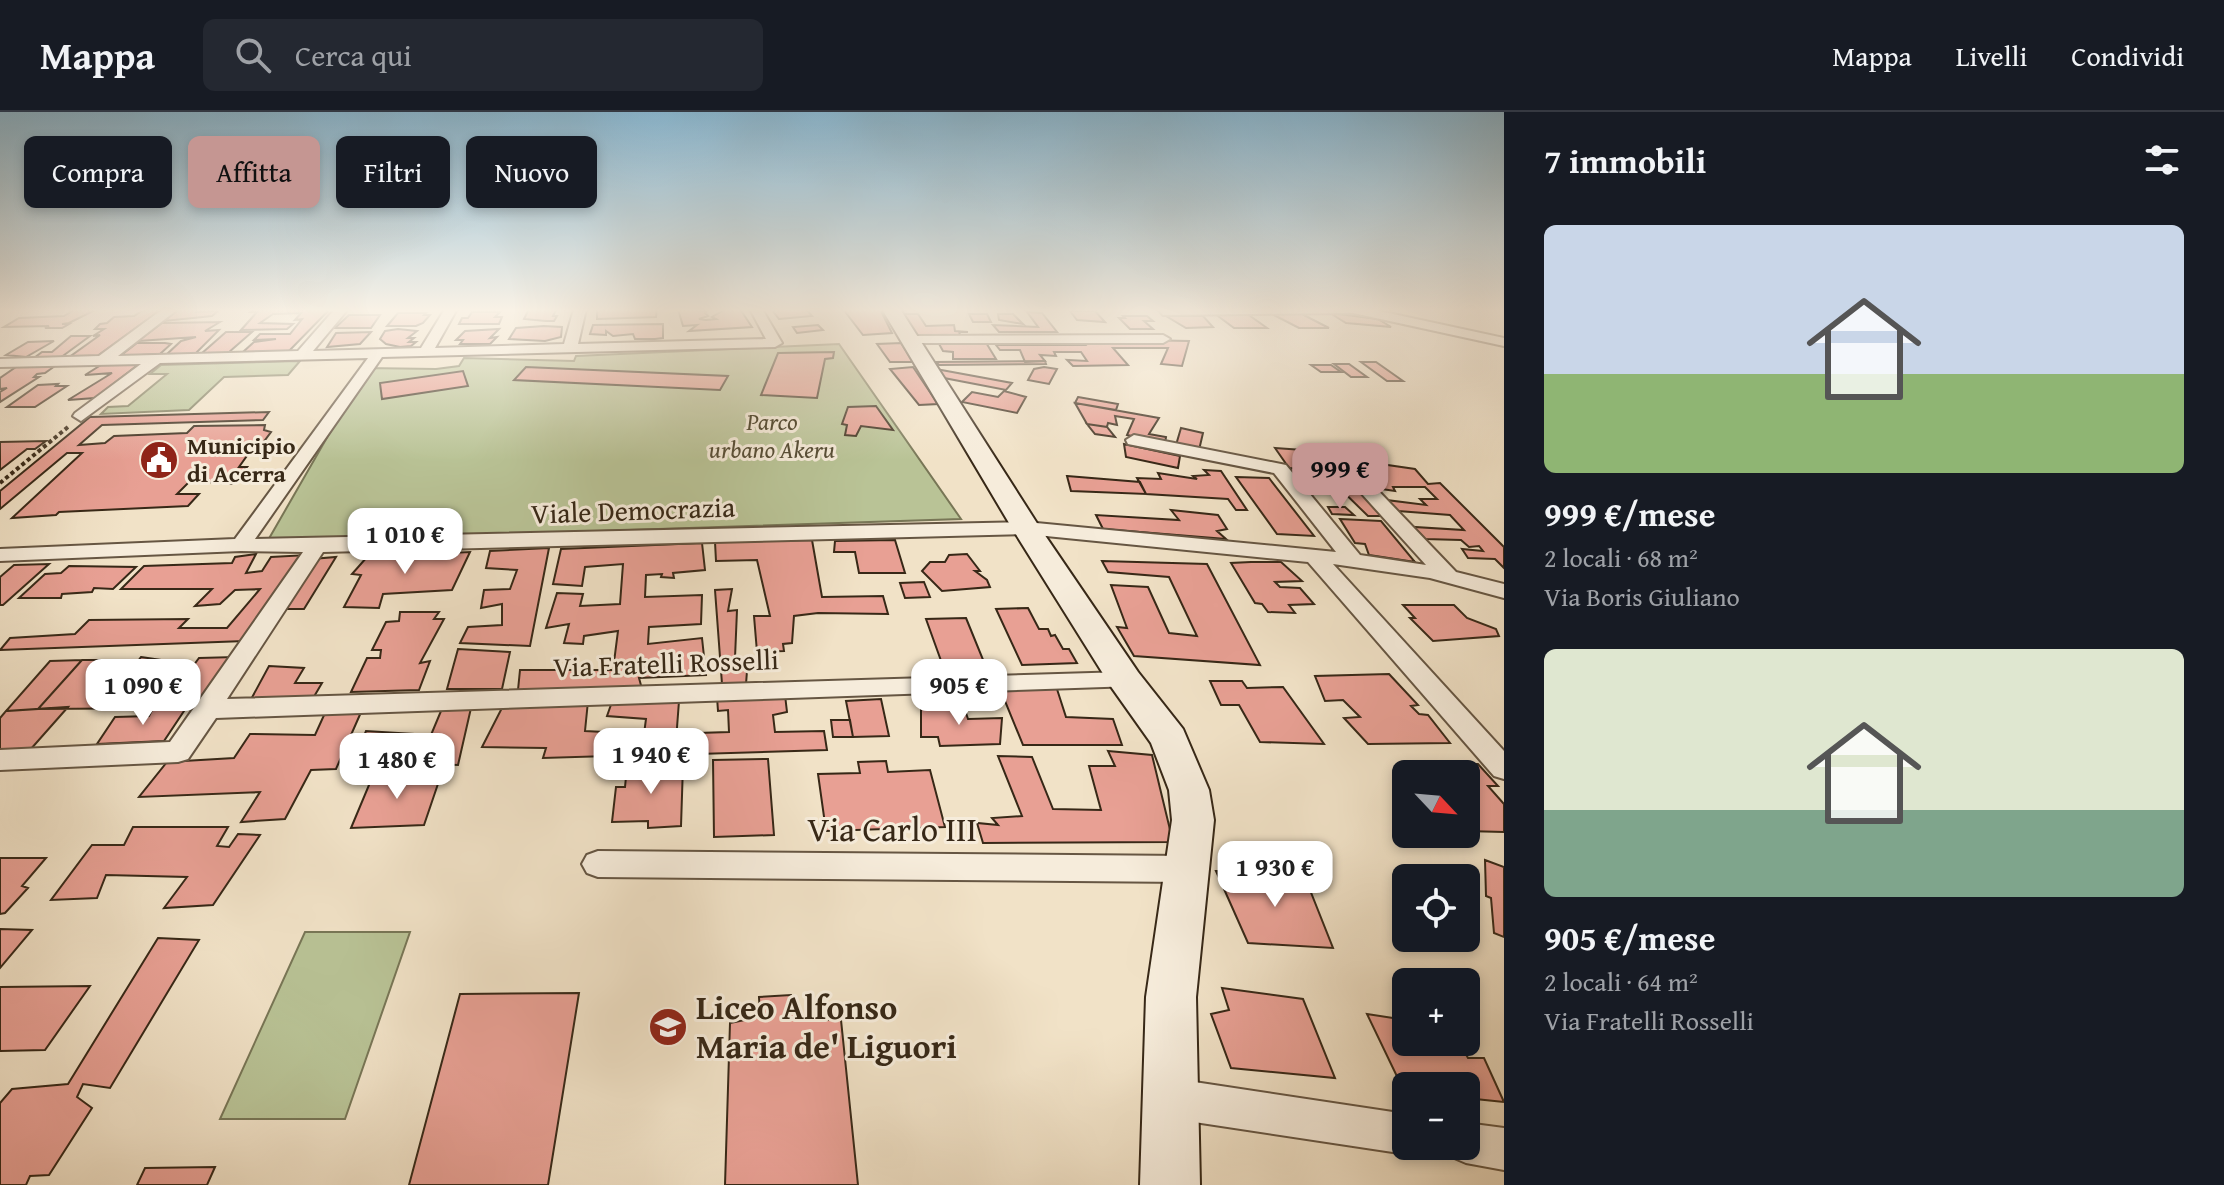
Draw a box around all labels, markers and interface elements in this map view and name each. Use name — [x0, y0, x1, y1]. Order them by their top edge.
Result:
search box — [203, 19, 763, 91]
text: Mappa — [40, 27, 155, 83]
icon: search — [231, 33, 275, 77]
text: Cerca qui — [295, 33, 412, 77]
text: Mappa — [1832, 35, 1912, 76]
text: Livelli — [1956, 35, 2027, 76]
text: Condividi — [2071, 35, 2184, 76]
chip: Compra — [24, 136, 172, 208]
chip: Affitta — [188, 136, 320, 208]
chip: Filtri — [336, 136, 450, 208]
chip: Nuovo — [466, 136, 597, 208]
text: 7 immobili — [1544, 136, 1706, 185]
icon: filters — [2140, 138, 2184, 182]
icon: home — [1792, 277, 1936, 421]
park label: Parco urbano Akeru — [709, 404, 835, 467]
place label: Municipio di Acerra — [187, 428, 296, 491]
public building icon: Municipio di Acerra — [138, 439, 180, 481]
pin: 999 € — [1284, 443, 1396, 511]
text: 999 € — [1310, 449, 1370, 488]
street label: Viale Democrazia — [530, 485, 736, 534]
text: 999 €/mese — [1544, 489, 1715, 538]
pin: 1 010 € — [331, 508, 479, 576]
text: 1 010 € — [366, 514, 444, 553]
text: 2 locali · 68 m² — [1544, 538, 1698, 577]
text: Via Boris Giuliano — [1544, 577, 1740, 616]
street label: Via Fratelli Rosselli — [552, 638, 780, 687]
pin: 1 090 € — [69, 659, 217, 727]
pin: 905 € — [903, 659, 1015, 727]
text: 1 090 € — [104, 665, 182, 704]
text: 905 € — [929, 665, 989, 704]
icon: home — [1792, 701, 1936, 845]
pin: 1 940 € — [577, 728, 725, 796]
pin: 1 480 € — [323, 733, 471, 801]
text: 1 940 € — [612, 734, 690, 773]
text: 1 480 € — [358, 739, 436, 778]
north arrow — [1392, 760, 1480, 848]
map controls — [1392, 760, 1480, 1160]
street label: Via Carlo III — [807, 804, 977, 853]
pin: 1 930 € — [1201, 841, 1349, 909]
text: 1 930 € — [1236, 847, 1314, 886]
button: locate — [1392, 864, 1480, 952]
text: 905 €/mese — [1544, 913, 1715, 962]
text: 2 locali · 64 m² — [1544, 962, 1698, 1001]
button: + — [1392, 968, 1480, 1056]
place label: Liceo Alfonso Maria de' Liguori — [696, 982, 957, 1070]
text: Via Fratelli Rosselli — [1544, 1001, 1754, 1040]
school or university icon: Liceo Alfonso Maria de' Liguori — [647, 1006, 689, 1048]
button: − — [1392, 1072, 1480, 1160]

